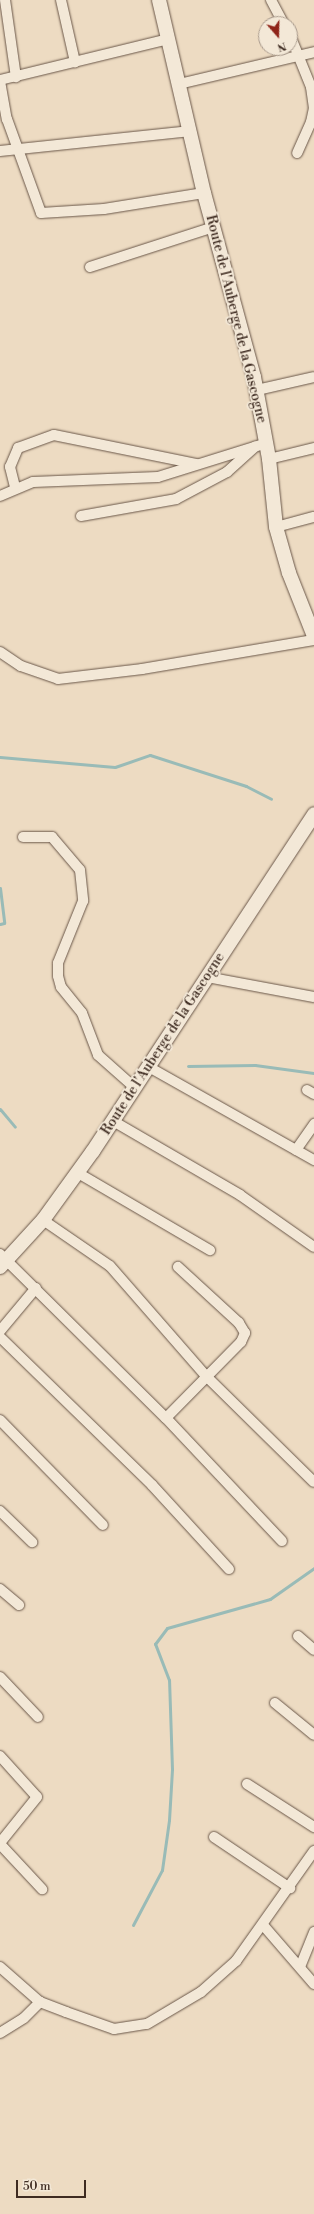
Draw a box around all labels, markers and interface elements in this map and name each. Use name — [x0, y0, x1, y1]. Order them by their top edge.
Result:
north arrow — [258, 16, 298, 56]
text: N — [275, 38, 288, 54]
street label: Route de l'Auberge de la Gascogne — [202, 213, 270, 425]
street label: Route de l'Auberge de la Gascogne — [98, 950, 228, 1138]
scale bar — [18, 2172, 88, 2198]
text: 50 m — [23, 2179, 51, 2194]

